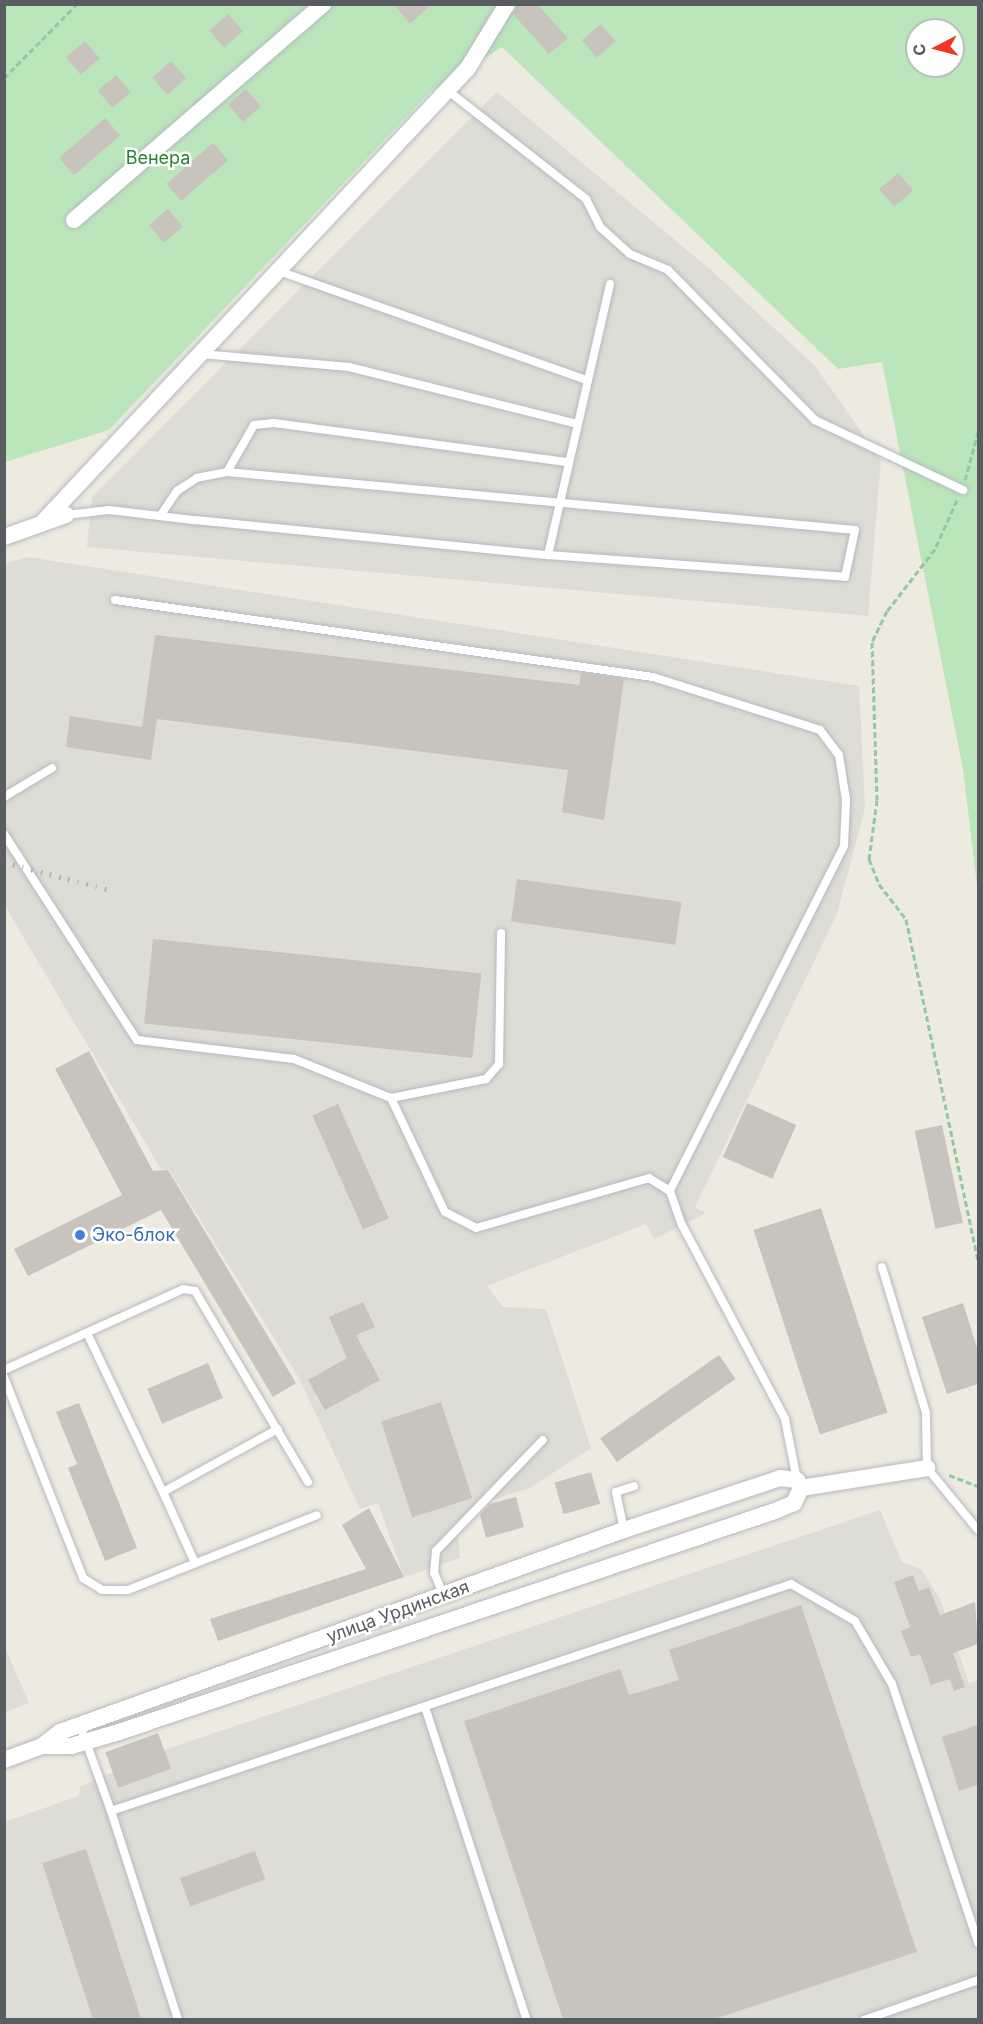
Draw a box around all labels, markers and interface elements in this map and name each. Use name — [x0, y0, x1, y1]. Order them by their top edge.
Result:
north arrow — [905, 18, 965, 78]
text: С — [909, 43, 930, 57]
park label: Венера — [126, 147, 190, 169]
place label: Эко-блок — [92, 1224, 175, 1246]
marker: Эко-блок — [73, 1228, 87, 1242]
street label: улица Урдинская — [324, 1576, 472, 1648]

